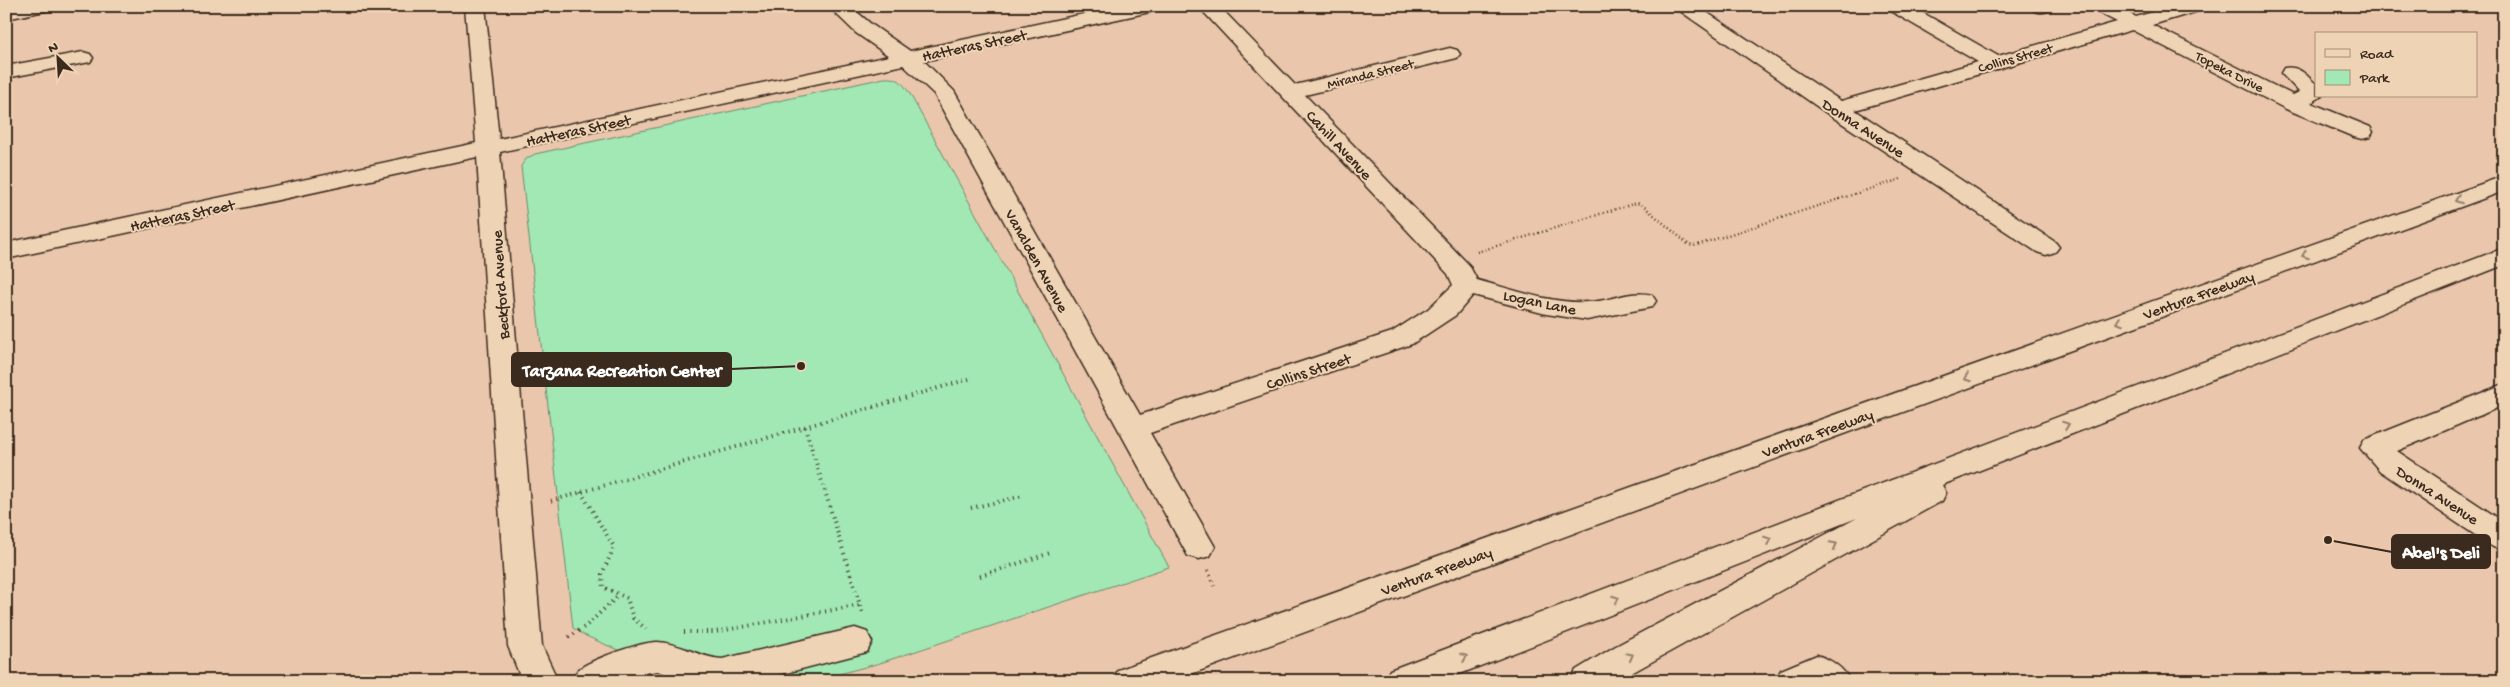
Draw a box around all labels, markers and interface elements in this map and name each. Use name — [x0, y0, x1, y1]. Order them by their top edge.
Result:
street label: Hatteras Street — [921, 27, 1030, 68]
north arrow — [32, 32, 82, 82]
legend — [2315, 32, 2478, 98]
text: N — [46, 39, 61, 58]
street label: Collins Street — [1977, 40, 2056, 78]
text: Road — [2360, 46, 2394, 64]
street label: Topeka Drive — [2191, 48, 2267, 98]
street label: Miranda Street — [1325, 56, 1417, 94]
text: Park — [2359, 70, 2390, 88]
street label: Donna Avenue — [1816, 96, 1908, 164]
street label: Cahill Avenue — [1300, 108, 1375, 186]
street label: Hatteras Street — [525, 112, 634, 153]
one-way arrow — [2454, 194, 2463, 204]
street label: Hatteras Street — [129, 197, 238, 238]
street label: Vanalden Avenue — [998, 206, 1071, 317]
street label: Beckford Avenue — [489, 229, 516, 341]
one-way arrow — [2301, 249, 2310, 259]
street label: Ventura Freeway — [2140, 268, 2257, 327]
street label: Logan Lane — [1501, 287, 1578, 322]
one-way arrow — [2116, 316, 2124, 326]
street label: Collins Street — [1265, 350, 1355, 396]
callout: Tarzana Recreation Center — [512, 353, 731, 386]
text: Tarzana Recreation Center — [521, 362, 724, 383]
one-way arrow — [1963, 372, 1971, 382]
street label: Ventura Freeway — [1759, 406, 1876, 465]
one-way arrow — [2061, 421, 2070, 431]
street label: Donna Avenue — [2390, 463, 2482, 531]
callout: Abel's Deli — [2392, 535, 2490, 568]
one-way arrow — [1763, 536, 1771, 546]
one-way arrow — [1829, 541, 1838, 551]
street label: Ventura Freeway — [1378, 544, 1495, 603]
text: Abel's Deli — [2401, 544, 2480, 565]
one-way arrow — [1611, 594, 1620, 605]
one-way arrow — [1624, 652, 1633, 662]
one-way arrow — [1459, 653, 1468, 663]

